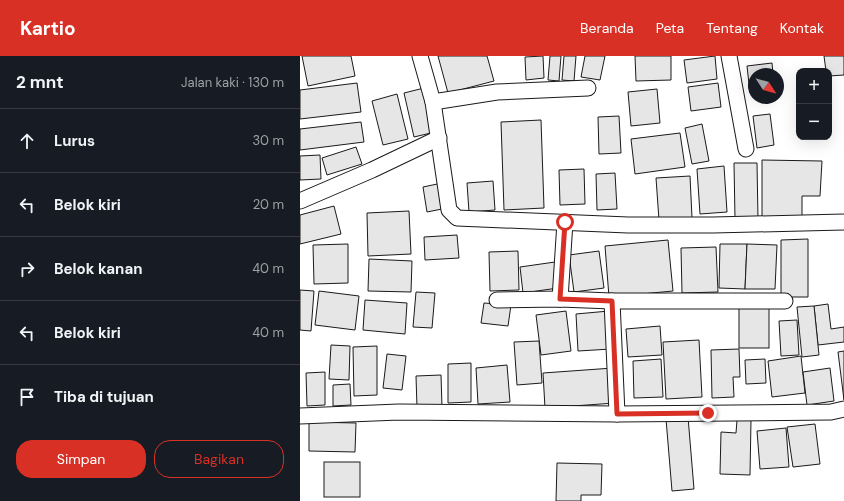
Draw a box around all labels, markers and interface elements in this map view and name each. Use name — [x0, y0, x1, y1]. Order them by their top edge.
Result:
text: Kartio — [20, 16, 76, 41]
text: Beranda — [580, 19, 634, 37]
text: Peta — [656, 19, 684, 37]
text: Tentang — [706, 19, 758, 37]
text: Kontak — [780, 19, 824, 37]
north arrow — [748, 68, 784, 104]
map controls — [796, 68, 832, 140]
button: + — [796, 68, 832, 104]
text: 2 mnt — [16, 71, 64, 93]
text: Jalan kaki · 130 m — [181, 74, 284, 91]
button: − — [796, 104, 832, 140]
icon: ahead — [16, 130, 38, 152]
text: Lurus — [54, 131, 95, 151]
text: 30 m — [252, 132, 284, 149]
icon: left — [16, 194, 38, 216]
text: Belok kiri — [54, 195, 121, 215]
text: 20 m — [253, 196, 284, 213]
route start — [556, 213, 574, 231]
icon: right — [16, 258, 38, 280]
text: Belok kanan — [54, 259, 142, 279]
text: 40 m — [252, 260, 284, 277]
icon: left — [16, 322, 38, 344]
text: Belok kiri — [54, 323, 121, 343]
text: 40 m — [252, 324, 284, 341]
icon: arrive — [16, 386, 38, 408]
text: Tiba di tujuan — [54, 387, 154, 407]
route end — [699, 404, 717, 422]
button: Simpan — [16, 440, 146, 478]
button: Bagikan — [154, 440, 284, 478]

